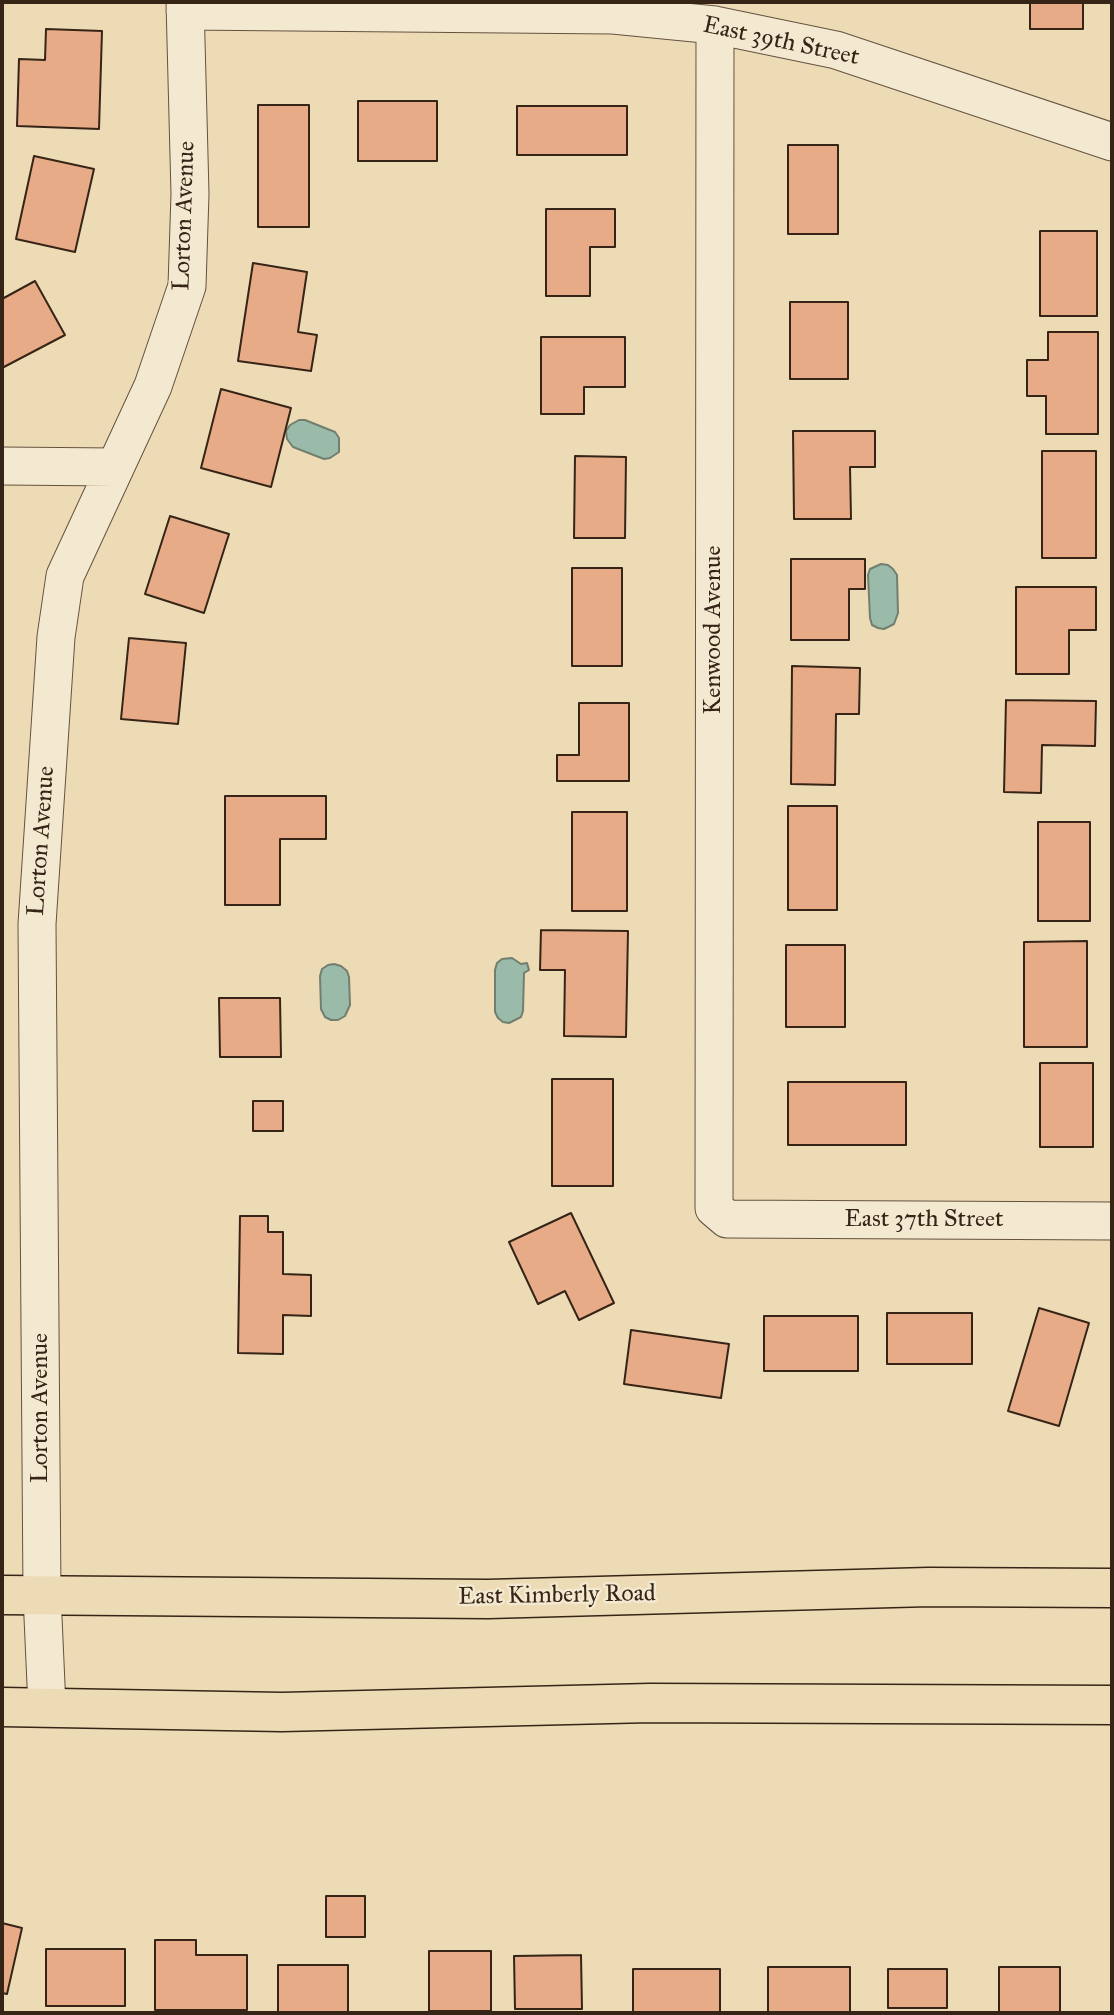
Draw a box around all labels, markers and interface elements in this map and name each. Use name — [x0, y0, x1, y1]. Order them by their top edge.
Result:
street label: East 39th Street — [700, 11, 862, 73]
street label: Lorton Avenue — [168, 141, 202, 291]
street label: Kenwood Avenue — [700, 546, 728, 714]
street label: Lorton Avenue — [22, 765, 62, 917]
street label: East 37th Street — [845, 1206, 1003, 1234]
street label: Lorton Avenue — [27, 1333, 55, 1483]
street label: East Kimberly Road — [458, 1580, 656, 1612]

